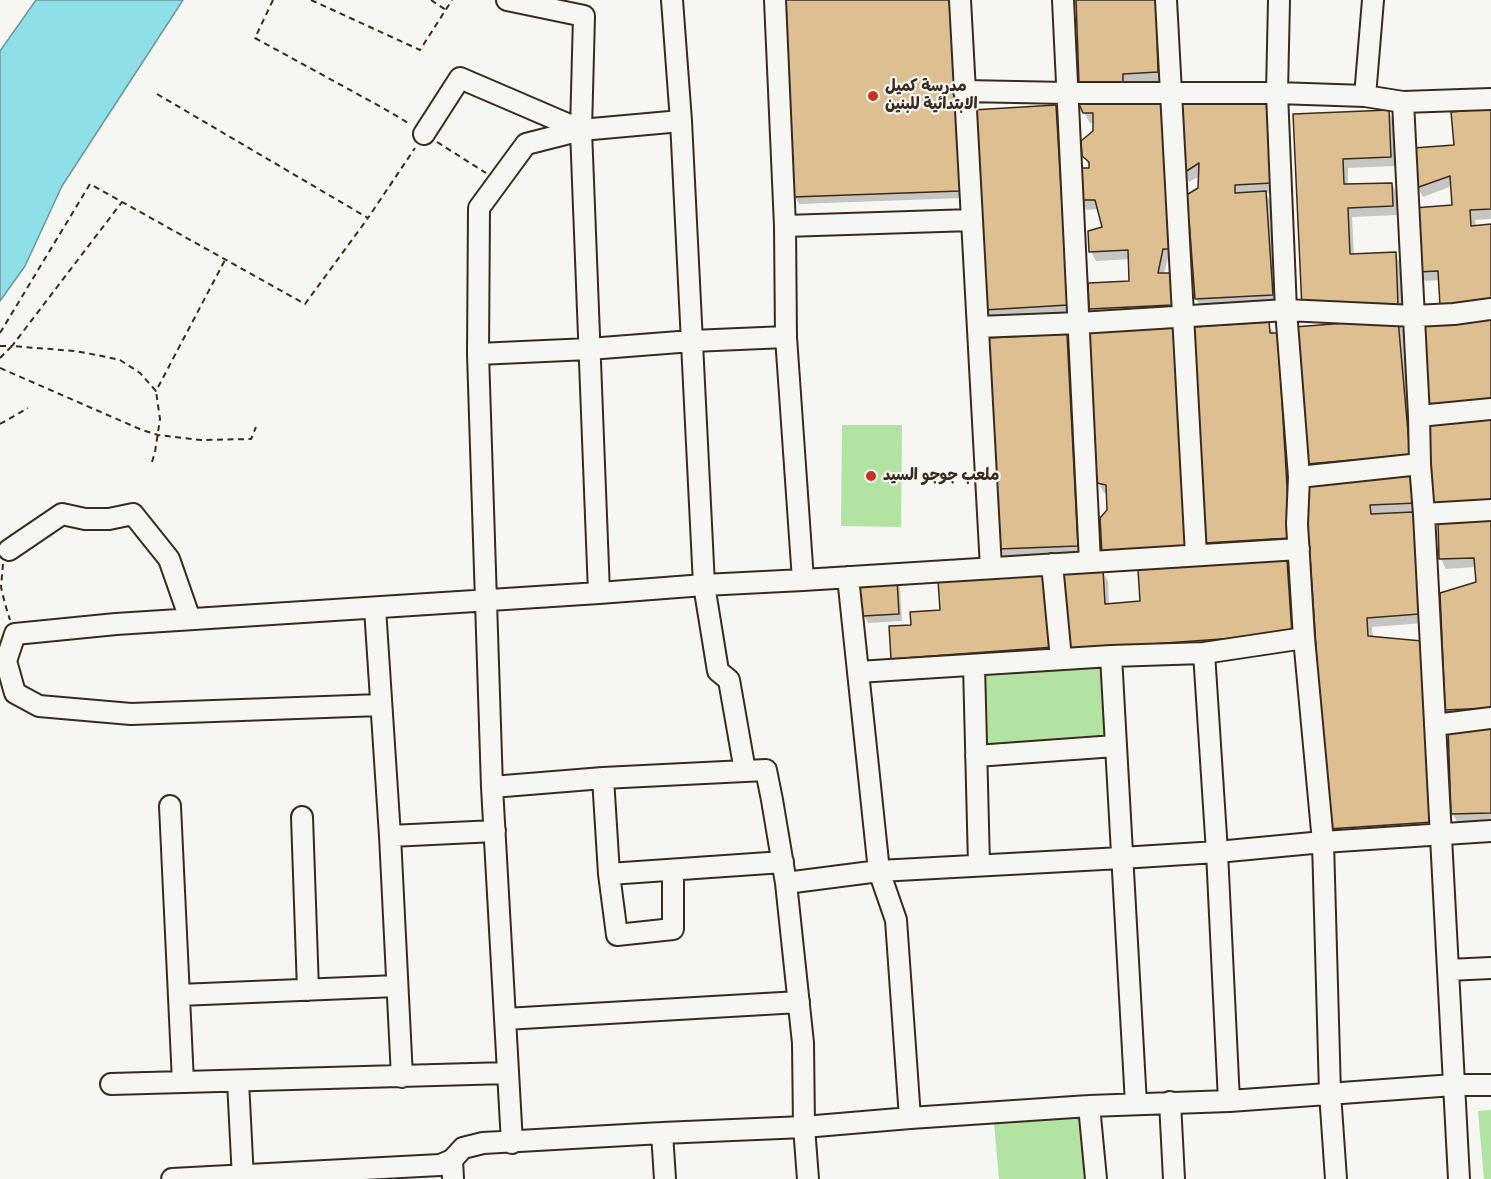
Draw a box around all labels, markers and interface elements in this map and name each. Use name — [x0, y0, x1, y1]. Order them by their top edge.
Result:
place label: مدرسة كميل الابتدائية للبنين — [885, 77, 977, 115]
marker: مدرسة كميل الابتدائية للبنين — [866, 89, 880, 103]
place label: ملعب جوجو السيد — [883, 466, 999, 486]
marker: ملعب جوجو السيد — [864, 469, 878, 483]

